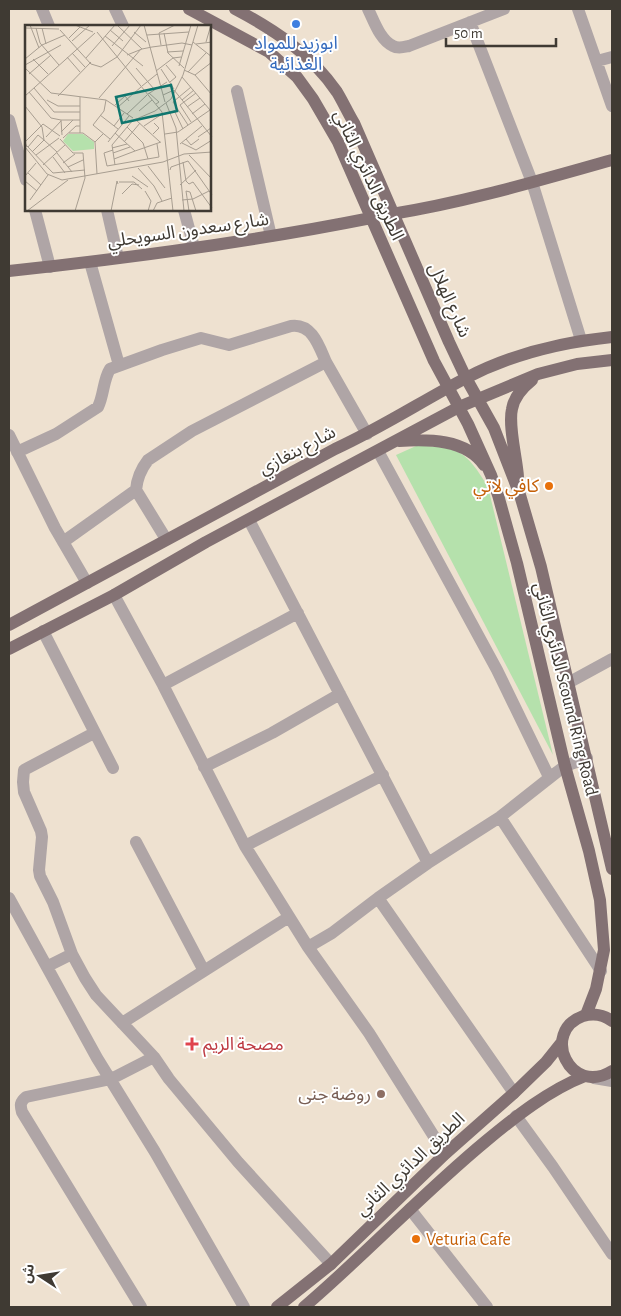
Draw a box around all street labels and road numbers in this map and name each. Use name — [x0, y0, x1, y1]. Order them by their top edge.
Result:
street label: الطريق الدائري الثاني — [327, 107, 406, 245]
street label: شارع سعدون السويحلي — [106, 211, 271, 255]
street label: شارع الهلال — [421, 260, 473, 342]
street label: شارع بنغازي — [256, 423, 341, 482]
street label: الدائري الثاني Scound Ring Road — [527, 581, 600, 798]
street label: الطريق الدائري الثاني — [353, 1110, 471, 1222]

